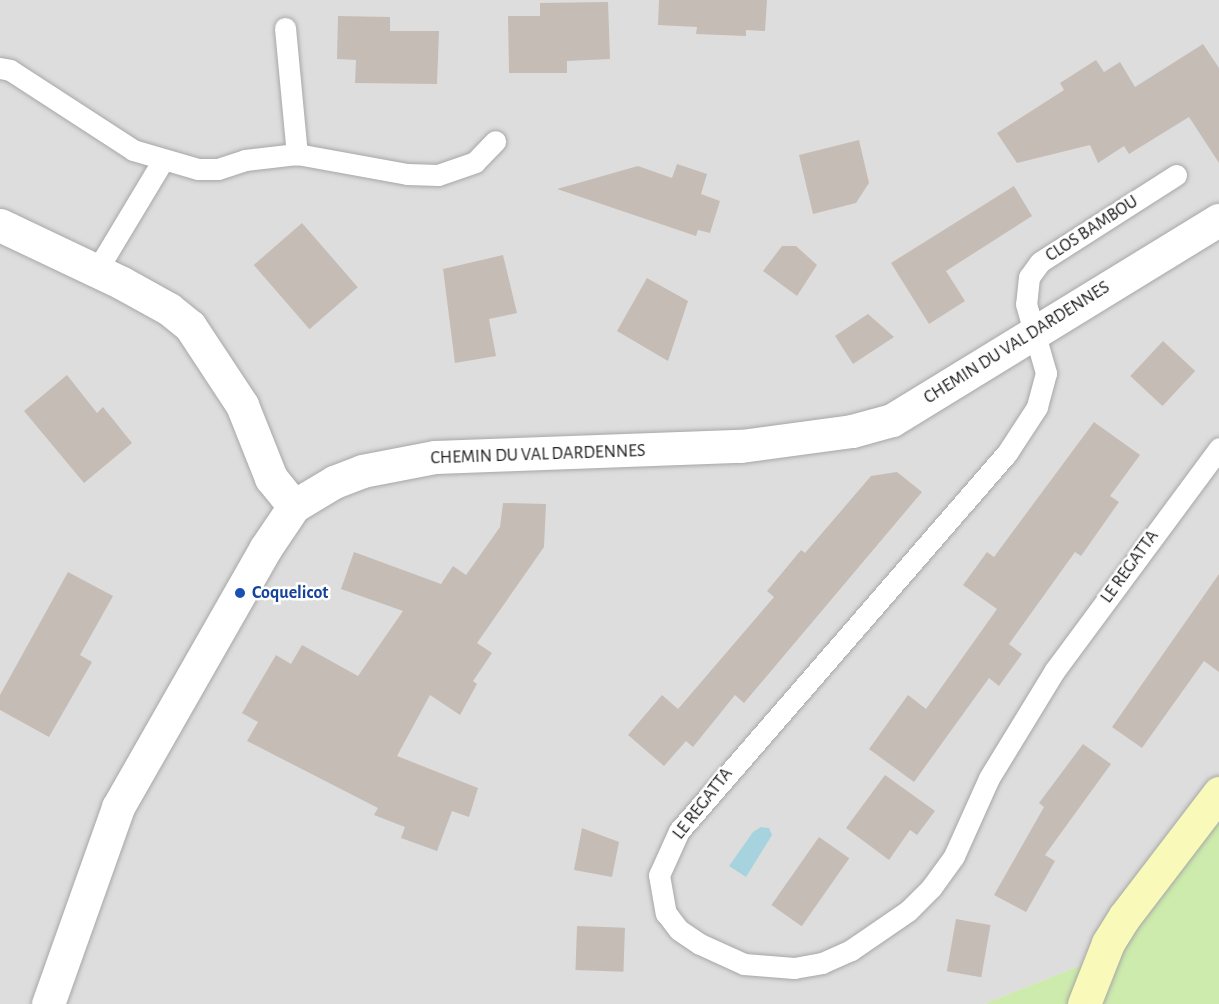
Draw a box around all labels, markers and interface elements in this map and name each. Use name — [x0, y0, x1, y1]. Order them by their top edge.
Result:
street label: CLOS BAMBOU — [1042, 191, 1142, 267]
street label: CHEMIN DU VAL DARDENNES — [920, 277, 1114, 409]
street label: CHEMIN DU VAL DARDENNES — [430, 440, 646, 470]
street label: LE REGATTA — [1096, 526, 1164, 608]
place label: Coquelicot — [252, 582, 328, 604]
marker: Coquelicot — [233, 586, 247, 600]
street label: LE REGATTA — [668, 764, 738, 844]

